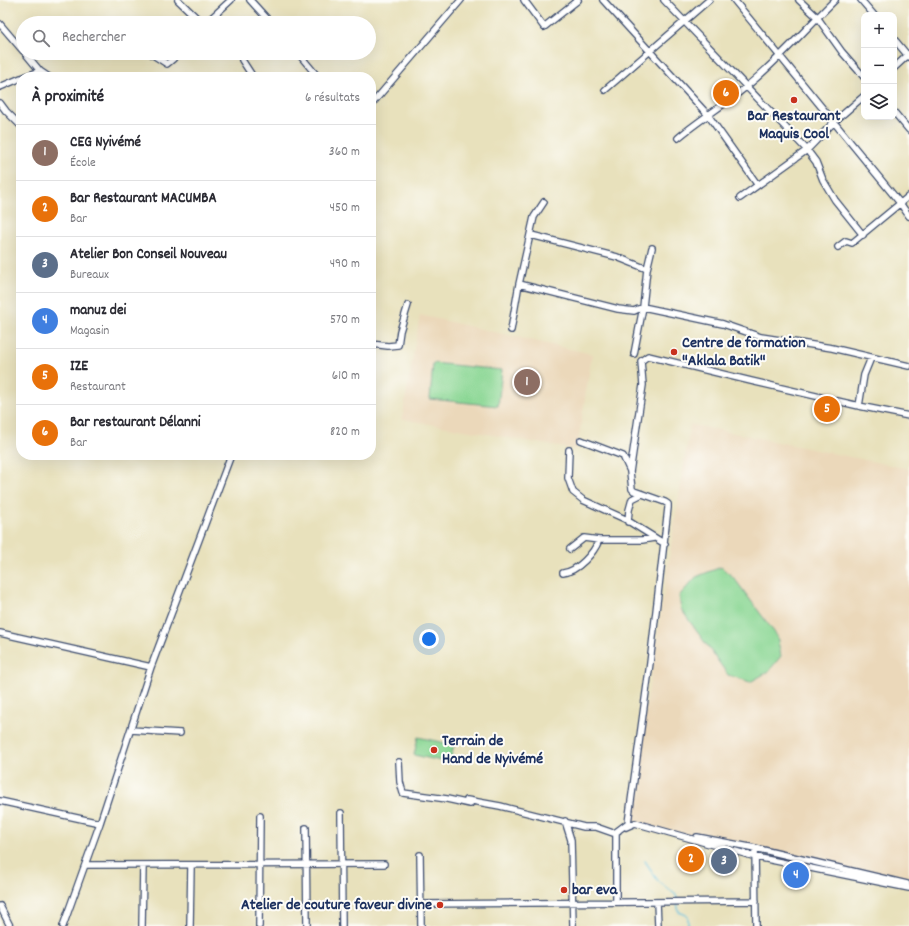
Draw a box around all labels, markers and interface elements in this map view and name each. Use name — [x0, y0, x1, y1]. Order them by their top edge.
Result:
map controls — [861, 12, 897, 120]
button: + — [861, 12, 897, 48]
search box — [16, 16, 376, 60]
icon: search — [30, 27, 52, 49]
text: Rechercher — [62, 27, 126, 49]
button: − — [861, 48, 897, 84]
pin: 6 — [713, 78, 739, 108]
button: layers — [861, 84, 897, 120]
text: À proximité — [32, 86, 104, 110]
text: 6 résultats — [305, 89, 360, 108]
marker: Bar Restaurant Maquis Cool — [789, 95, 799, 105]
place label: Bar Restaurant Maquis Cool — [747, 105, 841, 146]
text: CEG Nyivémé — [70, 132, 141, 154]
text: 1 — [44, 143, 46, 162]
text: 360 m — [329, 143, 360, 162]
text: École — [70, 154, 96, 173]
text: Bar Restaurant MACUMBA — [70, 188, 217, 210]
text: 2 — [42, 199, 48, 218]
text: 450 m — [330, 199, 360, 218]
text: Bar — [70, 210, 87, 229]
text: Atelier Bon Conseil Nouveau — [70, 244, 227, 266]
text: 3 — [42, 255, 48, 274]
text: 490 m — [330, 255, 360, 274]
text: Bureaux — [70, 266, 109, 285]
text: manuz dei — [70, 300, 126, 322]
text: 4 — [42, 311, 48, 330]
text: 570 m — [330, 311, 360, 330]
text: Magasin — [70, 322, 109, 341]
place label: Centre de formation "Aklala Batik" — [682, 332, 806, 373]
marker: Centre de formation "Aklala Batik" — [669, 347, 679, 357]
text: IZE — [70, 356, 88, 378]
text: 5 — [42, 367, 48, 386]
text: 610 m — [332, 367, 360, 386]
pin: 1 — [514, 367, 540, 397]
text: Restaurant — [70, 378, 126, 397]
pin: 5 — [814, 394, 840, 424]
text: Bar restaurant Délanni — [70, 412, 201, 434]
text: 6 — [42, 423, 48, 442]
text: 820 m — [330, 423, 360, 442]
text: Bar — [70, 434, 87, 453]
your location — [419, 629, 439, 649]
place label: Terrain de Hand de Nyivémé — [442, 730, 543, 771]
marker: Terrain de Hand de Nyivémé — [429, 745, 439, 755]
pin: 2 — [678, 844, 704, 874]
pin: 3 — [711, 846, 737, 876]
pin: 4 — [783, 860, 809, 890]
place label: bar eva — [572, 879, 619, 902]
marker: bar eva — [559, 885, 569, 895]
place label: Atelier de couture faveur divine — [241, 894, 432, 917]
marker: Atelier de couture faveur divine — [435, 900, 445, 910]

